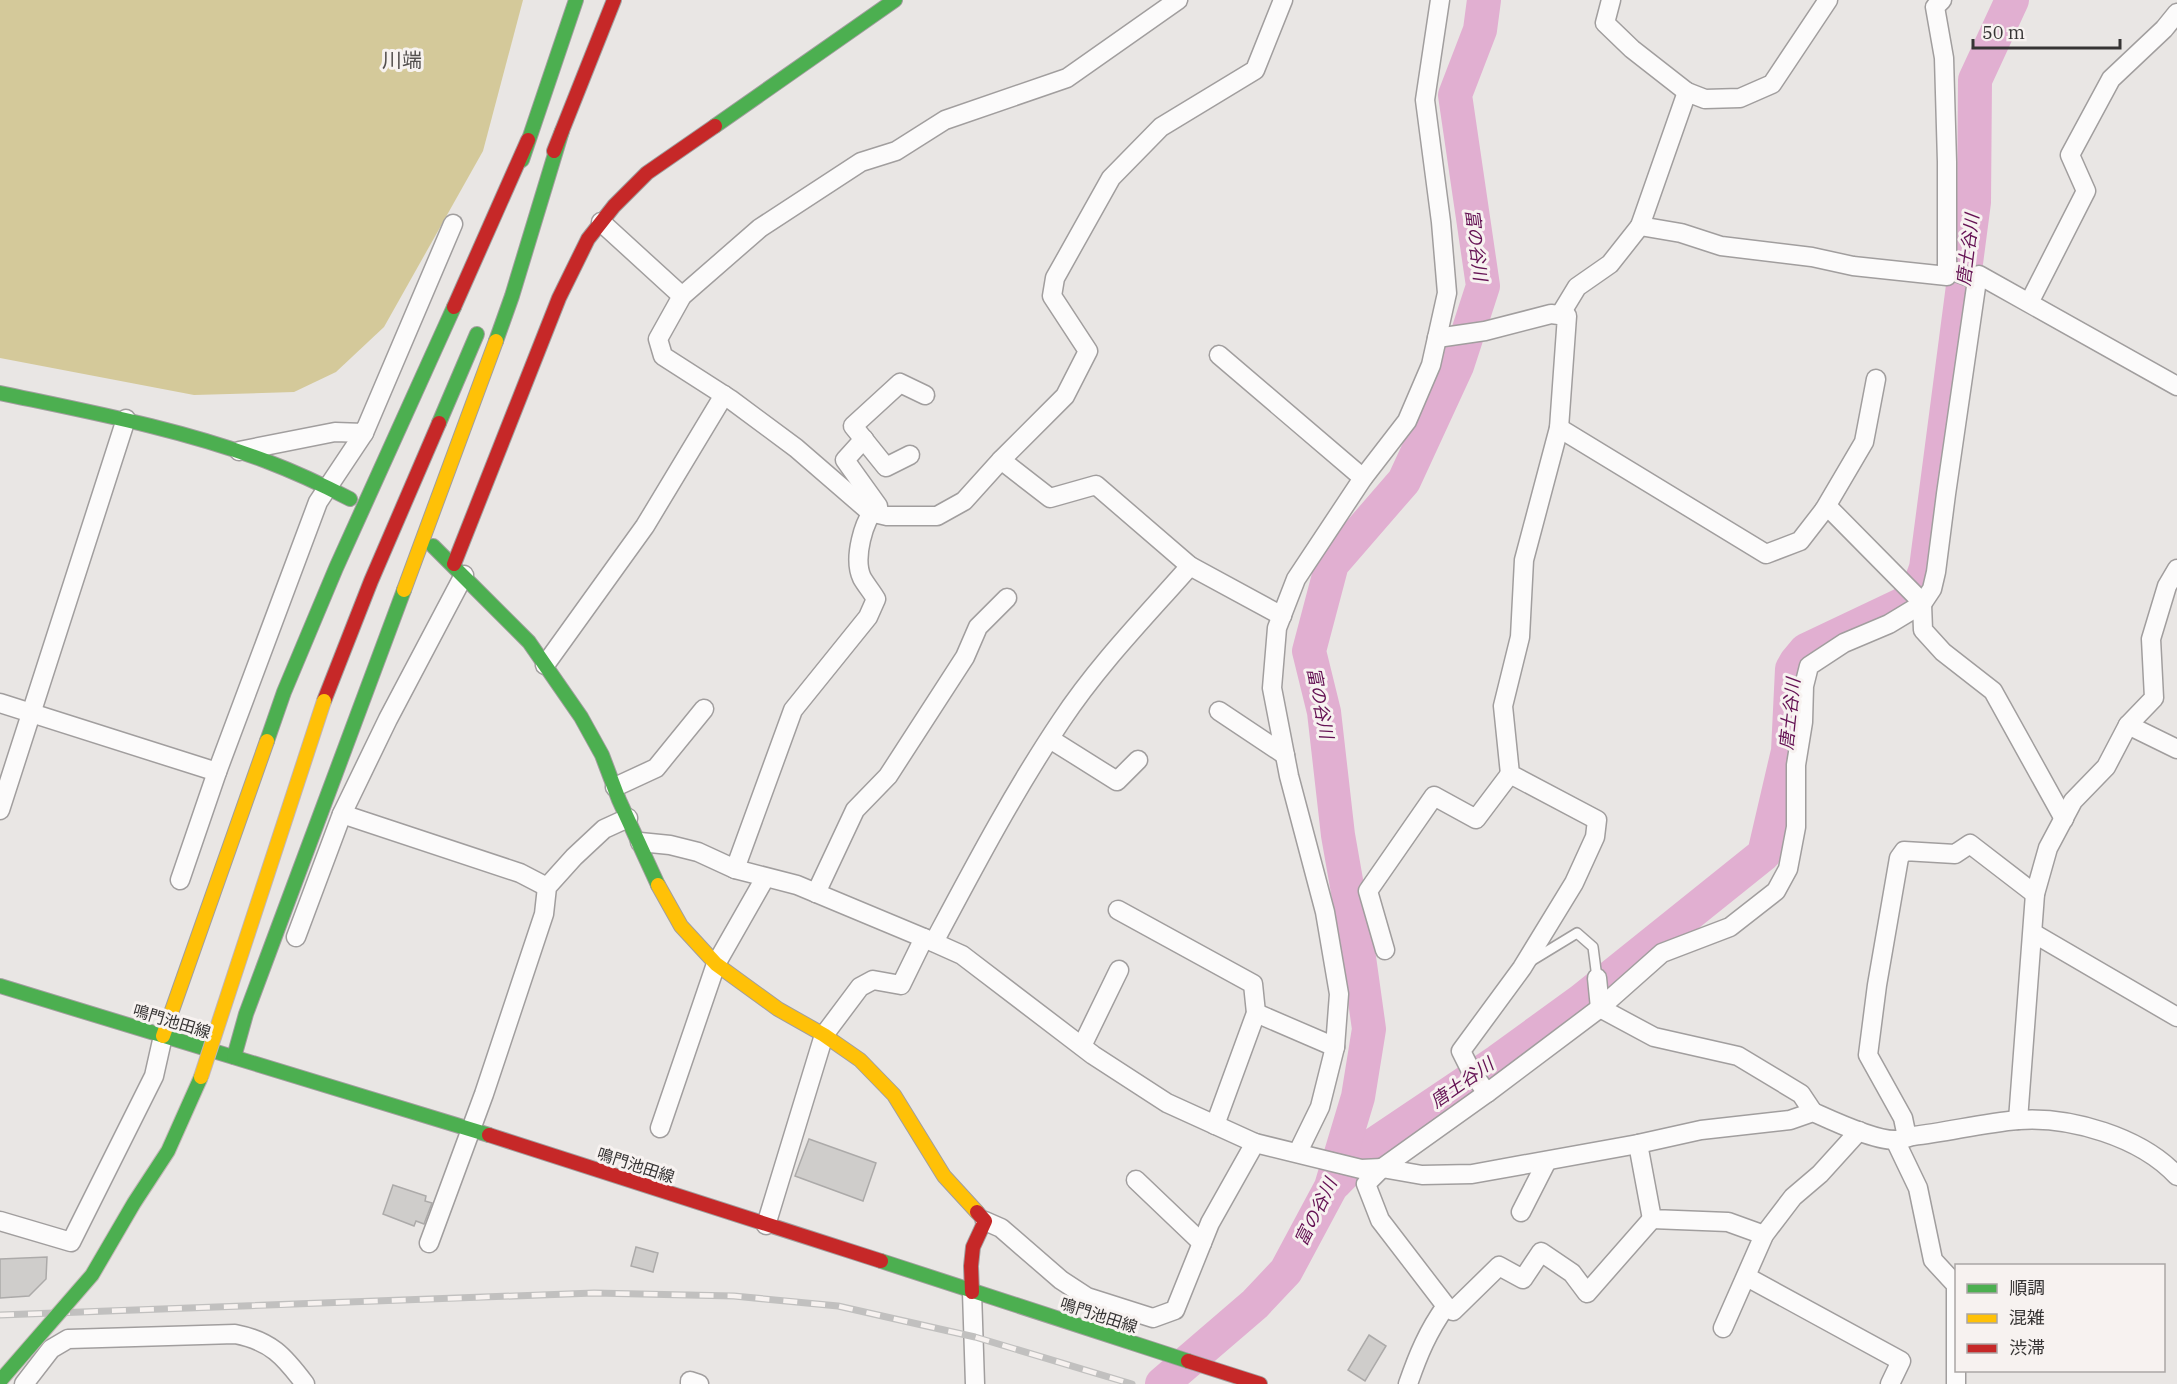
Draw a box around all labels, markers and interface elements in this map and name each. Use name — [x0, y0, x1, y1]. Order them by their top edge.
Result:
scale bar — [1973, 12, 2120, 50]
text: 50 m — [1982, 21, 2025, 44]
district label: 川端 — [382, 46, 422, 73]
water label: 富の谷川 — [1461, 208, 1493, 284]
water label: 唐土谷川 — [1952, 211, 1984, 287]
water label: 富の谷川 — [1302, 665, 1339, 742]
water label: 唐土谷川 — [1774, 675, 1805, 751]
street label: 鳴門池田線 — [131, 1000, 213, 1042]
water label: 唐土谷川 — [1426, 1051, 1499, 1113]
street label: 鳴門池田線 — [595, 1143, 677, 1187]
water label: 富の谷川 — [1289, 1173, 1343, 1249]
legend — [1955, 1264, 2165, 1372]
text: 順調 — [2009, 1276, 2045, 1299]
street label: 鳴門池田線 — [1058, 1293, 1140, 1337]
text: 混雑 — [2009, 1306, 2045, 1329]
text: 渋滞 — [2009, 1336, 2045, 1359]

